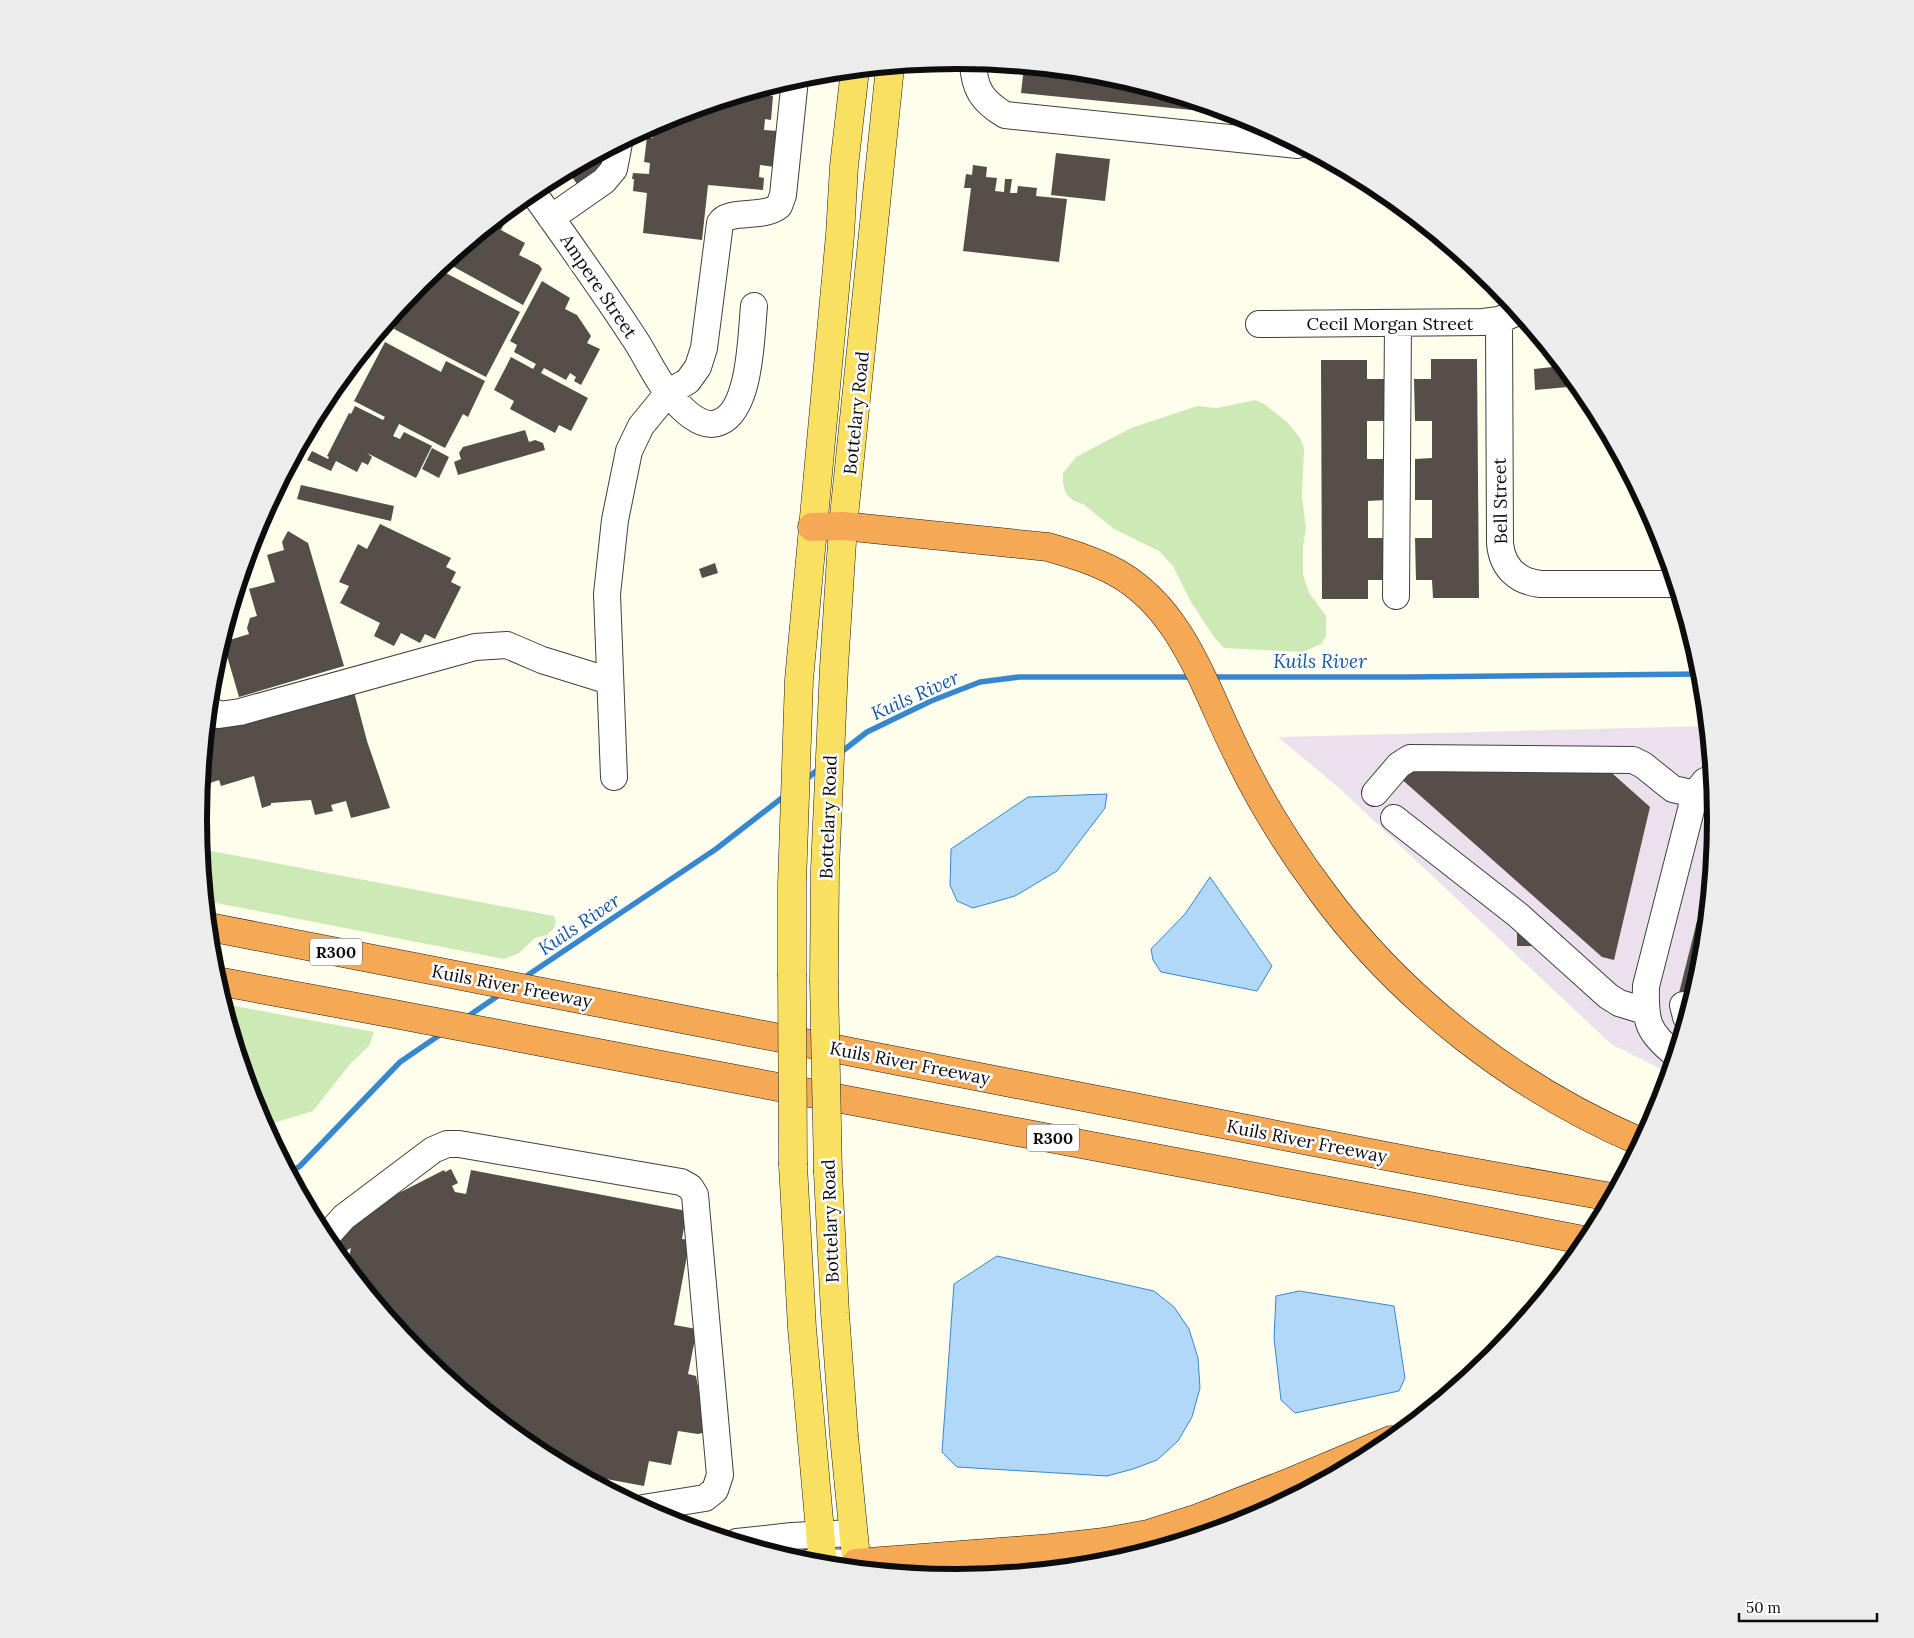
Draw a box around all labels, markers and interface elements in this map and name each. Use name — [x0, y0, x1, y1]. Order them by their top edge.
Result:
street label: Ampere Street — [555, 229, 642, 343]
street label: Cecil Morgan Street — [1306, 312, 1474, 335]
street label: Bottelary Road — [838, 350, 874, 476]
street label: Bell Street — [1488, 458, 1512, 544]
water label: Kuils River — [1273, 649, 1367, 673]
water label: Kuils River — [867, 665, 963, 725]
street label: Bottelary Road — [814, 754, 842, 879]
water label: Kuils River — [533, 888, 625, 960]
road number: R300 — [310, 939, 362, 966]
street label: Kuils River Freeway — [430, 959, 595, 1013]
street label: Kuils River Freeway — [828, 1036, 993, 1090]
street label: Kuils River Freeway — [1225, 1114, 1390, 1168]
road number: R300 — [1027, 1124, 1079, 1152]
street label: Bottelary Road — [816, 1158, 844, 1283]
scale bar — [1739, 1590, 1876, 1622]
text: 50 m — [1746, 1598, 1781, 1617]

